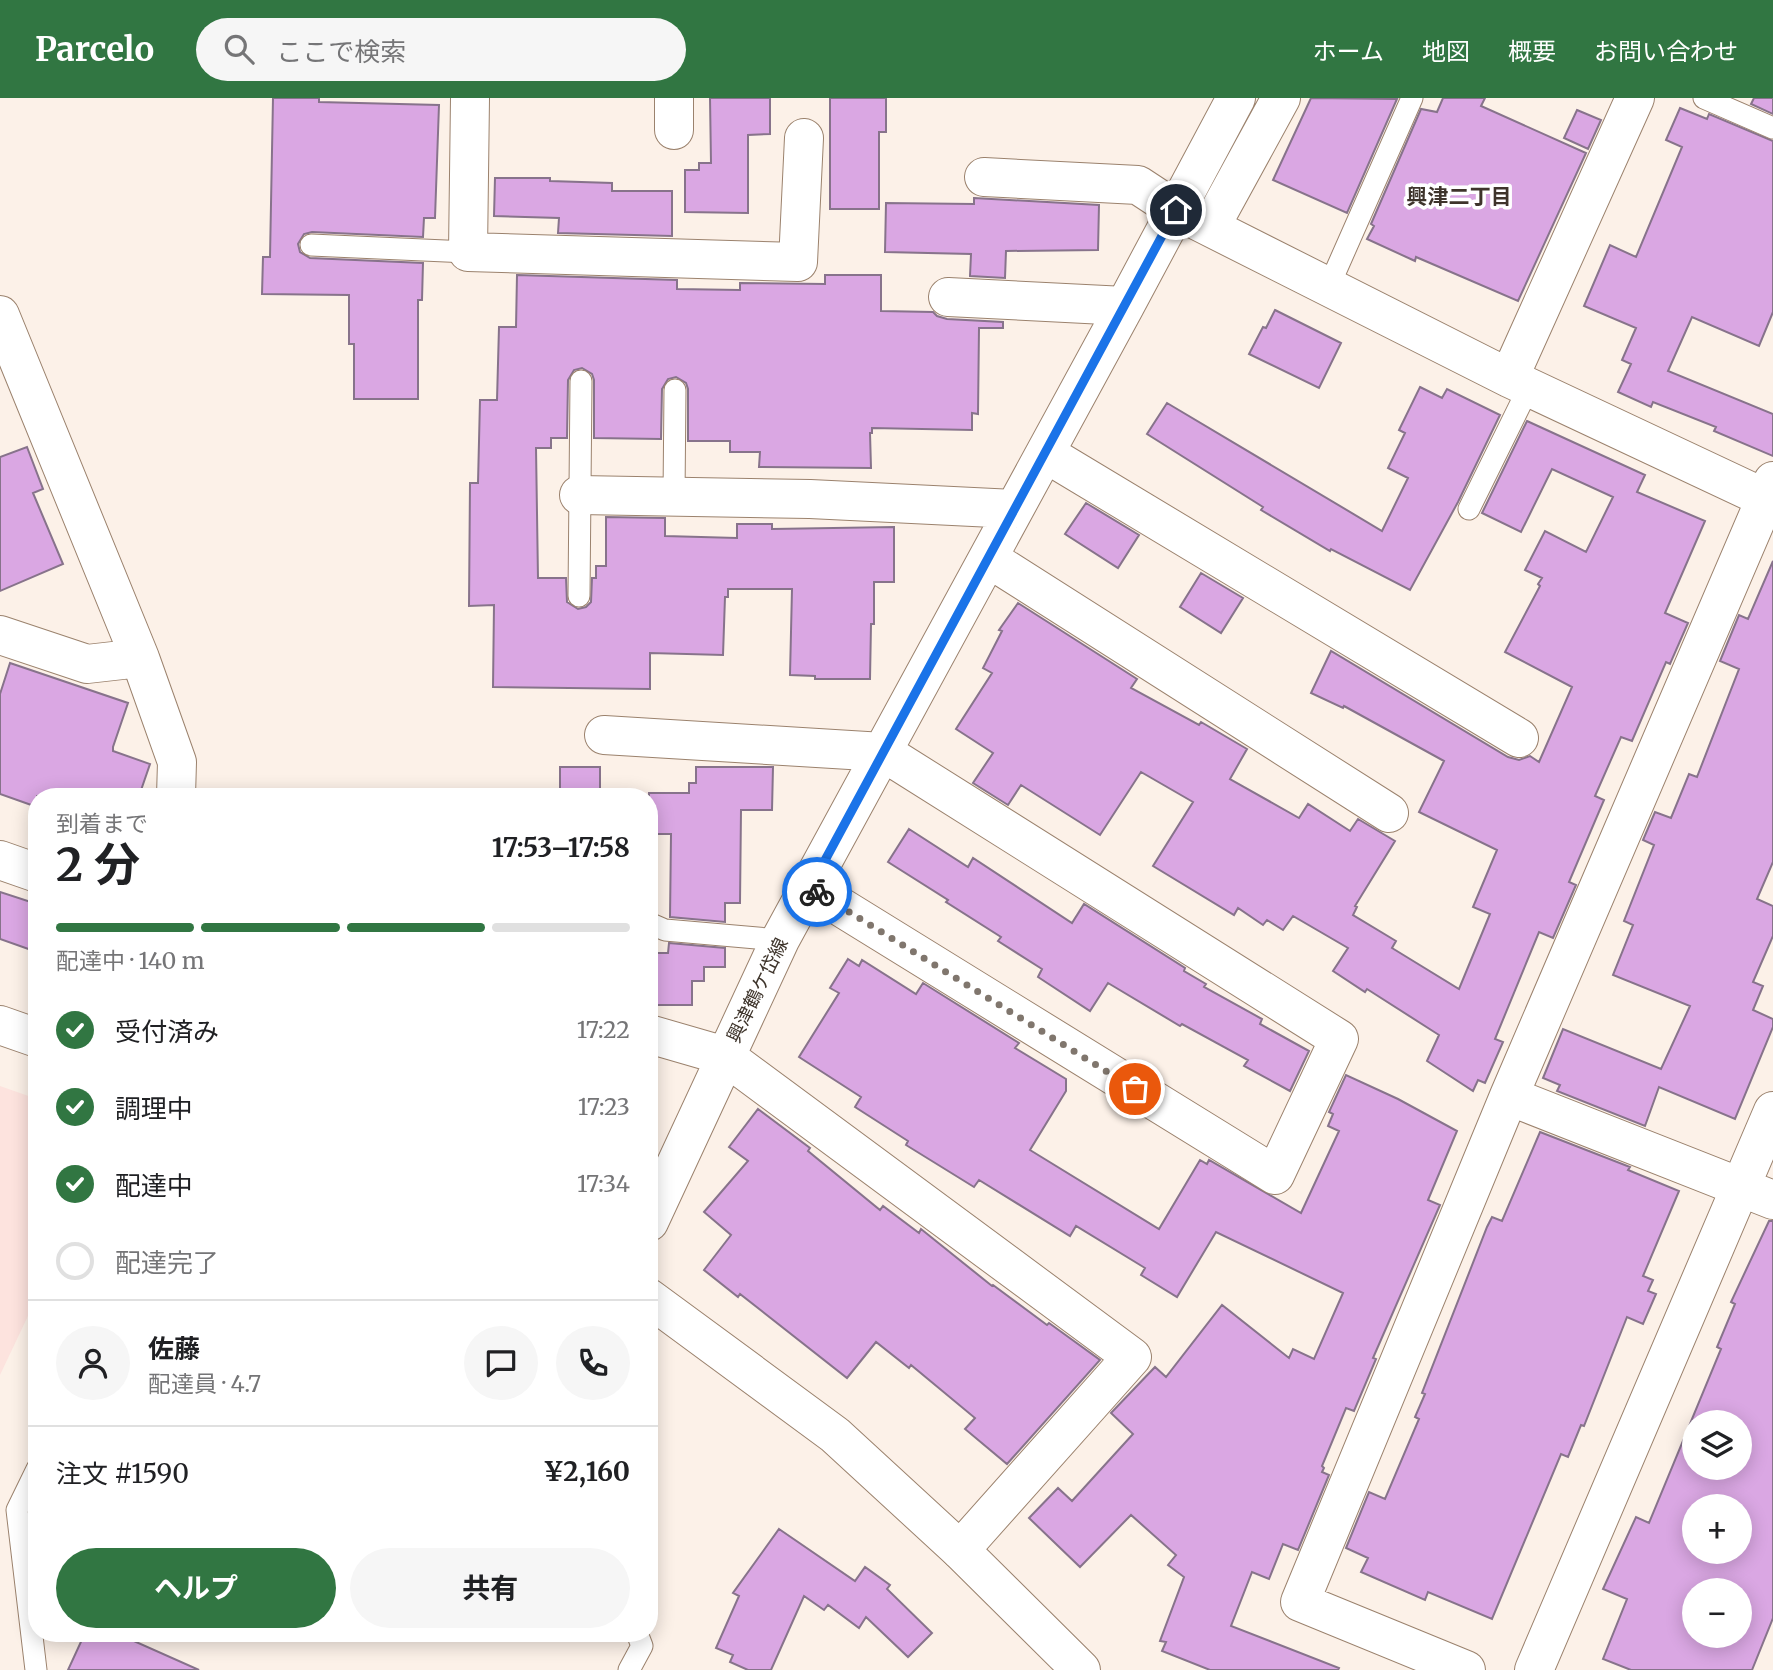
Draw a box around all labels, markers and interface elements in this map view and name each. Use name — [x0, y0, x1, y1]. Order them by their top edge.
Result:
search box — [196, 18, 686, 81]
text: Parcelo — [35, 29, 154, 70]
icon: search — [220, 30, 258, 68]
text: ここで検索 — [276, 35, 406, 68]
text: ホーム — [1313, 36, 1384, 67]
text: 地図 — [1422, 36, 1470, 67]
text: 概要 — [1508, 36, 1556, 67]
text: お問い合わせ — [1594, 36, 1738, 67]
pin — [1146, 180, 1206, 240]
district label: 興津二丁目 — [1407, 183, 1512, 210]
icon: home — [1157, 191, 1195, 229]
text: 到着まで — [56, 809, 148, 838]
text: 17:53–17:58 — [492, 831, 630, 864]
text: 2 分 — [56, 836, 140, 894]
courier — [782, 857, 852, 927]
icon: bike — [798, 873, 836, 911]
street label: 興津鶴ケ岱線 — [721, 934, 793, 1046]
text: 配達中 · 140 m — [56, 946, 205, 975]
icon: check — [56, 1011, 94, 1049]
text: 受付済み — [115, 1015, 219, 1048]
text: 17:22 — [577, 1015, 630, 1044]
pin — [1105, 1059, 1165, 1119]
icon: bag — [1116, 1070, 1154, 1108]
icon: check — [56, 1088, 94, 1126]
text: 調理中 — [115, 1092, 193, 1125]
text: 17:23 — [578, 1092, 630, 1121]
icon: check — [56, 1165, 94, 1203]
text: 配達中 — [115, 1169, 193, 1202]
text: 17:34 — [577, 1169, 630, 1198]
text: 配達完了 — [115, 1246, 219, 1279]
button: person — [56, 1326, 130, 1400]
button: chat — [464, 1326, 538, 1400]
button: phone — [556, 1326, 630, 1400]
text: 佐藤 — [148, 1332, 200, 1365]
text: 配達員 · 4.7 — [148, 1369, 261, 1398]
map controls — [1682, 1410, 1752, 1648]
button: layers — [1682, 1410, 1752, 1480]
text: ¥2,160 — [543, 1455, 630, 1488]
text: 注文 #1590 — [56, 1457, 189, 1490]
button: + — [1682, 1494, 1752, 1564]
button: ヘルプ — [56, 1548, 336, 1628]
button: 共有 — [350, 1548, 630, 1628]
button: − — [1682, 1578, 1752, 1648]

